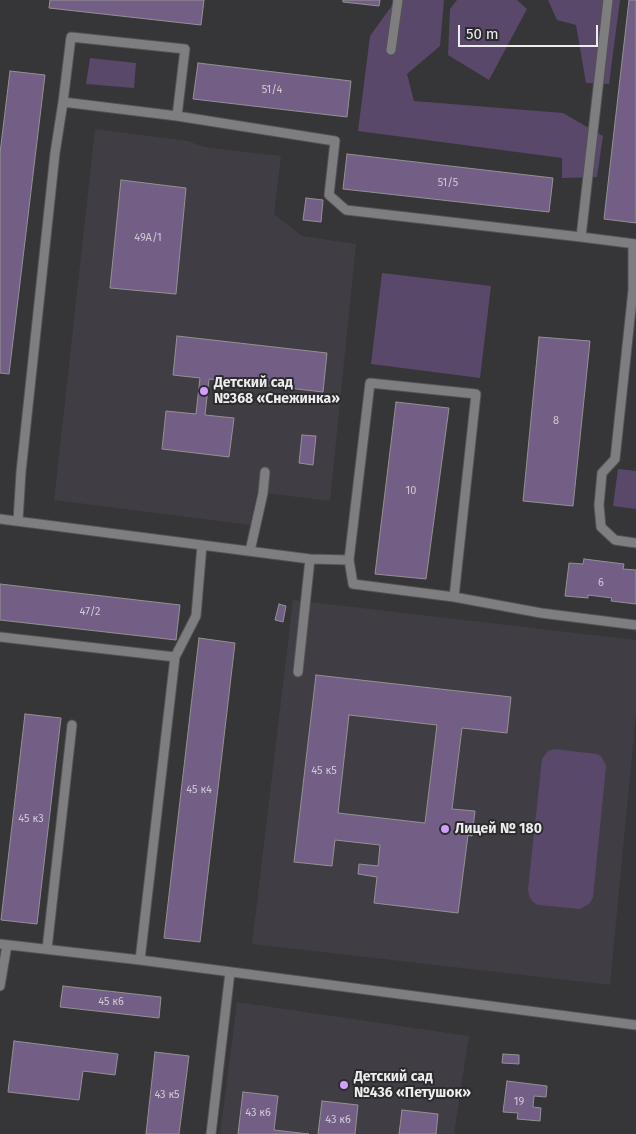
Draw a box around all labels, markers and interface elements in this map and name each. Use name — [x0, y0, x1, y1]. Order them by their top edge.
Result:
scale bar — [461, 15, 601, 47]
text: 50 m — [466, 25, 499, 43]
house number: 51/4 — [262, 83, 282, 97]
house number: 51/5 — [438, 176, 458, 190]
house number: 49А/1 — [134, 231, 162, 245]
place label: Детский сад №368 «Снежинка» — [214, 375, 340, 408]
marker: Детский сад №368 «Снежинка» — [198, 385, 210, 397]
house number: 8 — [553, 414, 559, 428]
house number: 10 — [406, 484, 416, 498]
house number: 6 — [598, 576, 604, 590]
house number: 47/2 — [80, 605, 100, 619]
house number: 45 к5 — [311, 764, 337, 778]
house number: 45 к4 — [186, 783, 212, 797]
house number: 45 к3 — [18, 812, 44, 826]
place label: Лицей № 180 — [455, 821, 542, 837]
marker: Лицей № 180 — [439, 823, 451, 835]
house number: 45 к6 — [98, 995, 124, 1009]
place label: Детский сад №436 «Петушок» — [354, 1069, 471, 1102]
marker: Детский сад №436 «Петушок» — [338, 1079, 350, 1091]
house number: 43 к5 — [154, 1088, 180, 1102]
house number: 19 — [514, 1095, 524, 1109]
house number: 43 к6 — [245, 1106, 271, 1120]
house number: 43 к6 — [325, 1113, 351, 1127]

